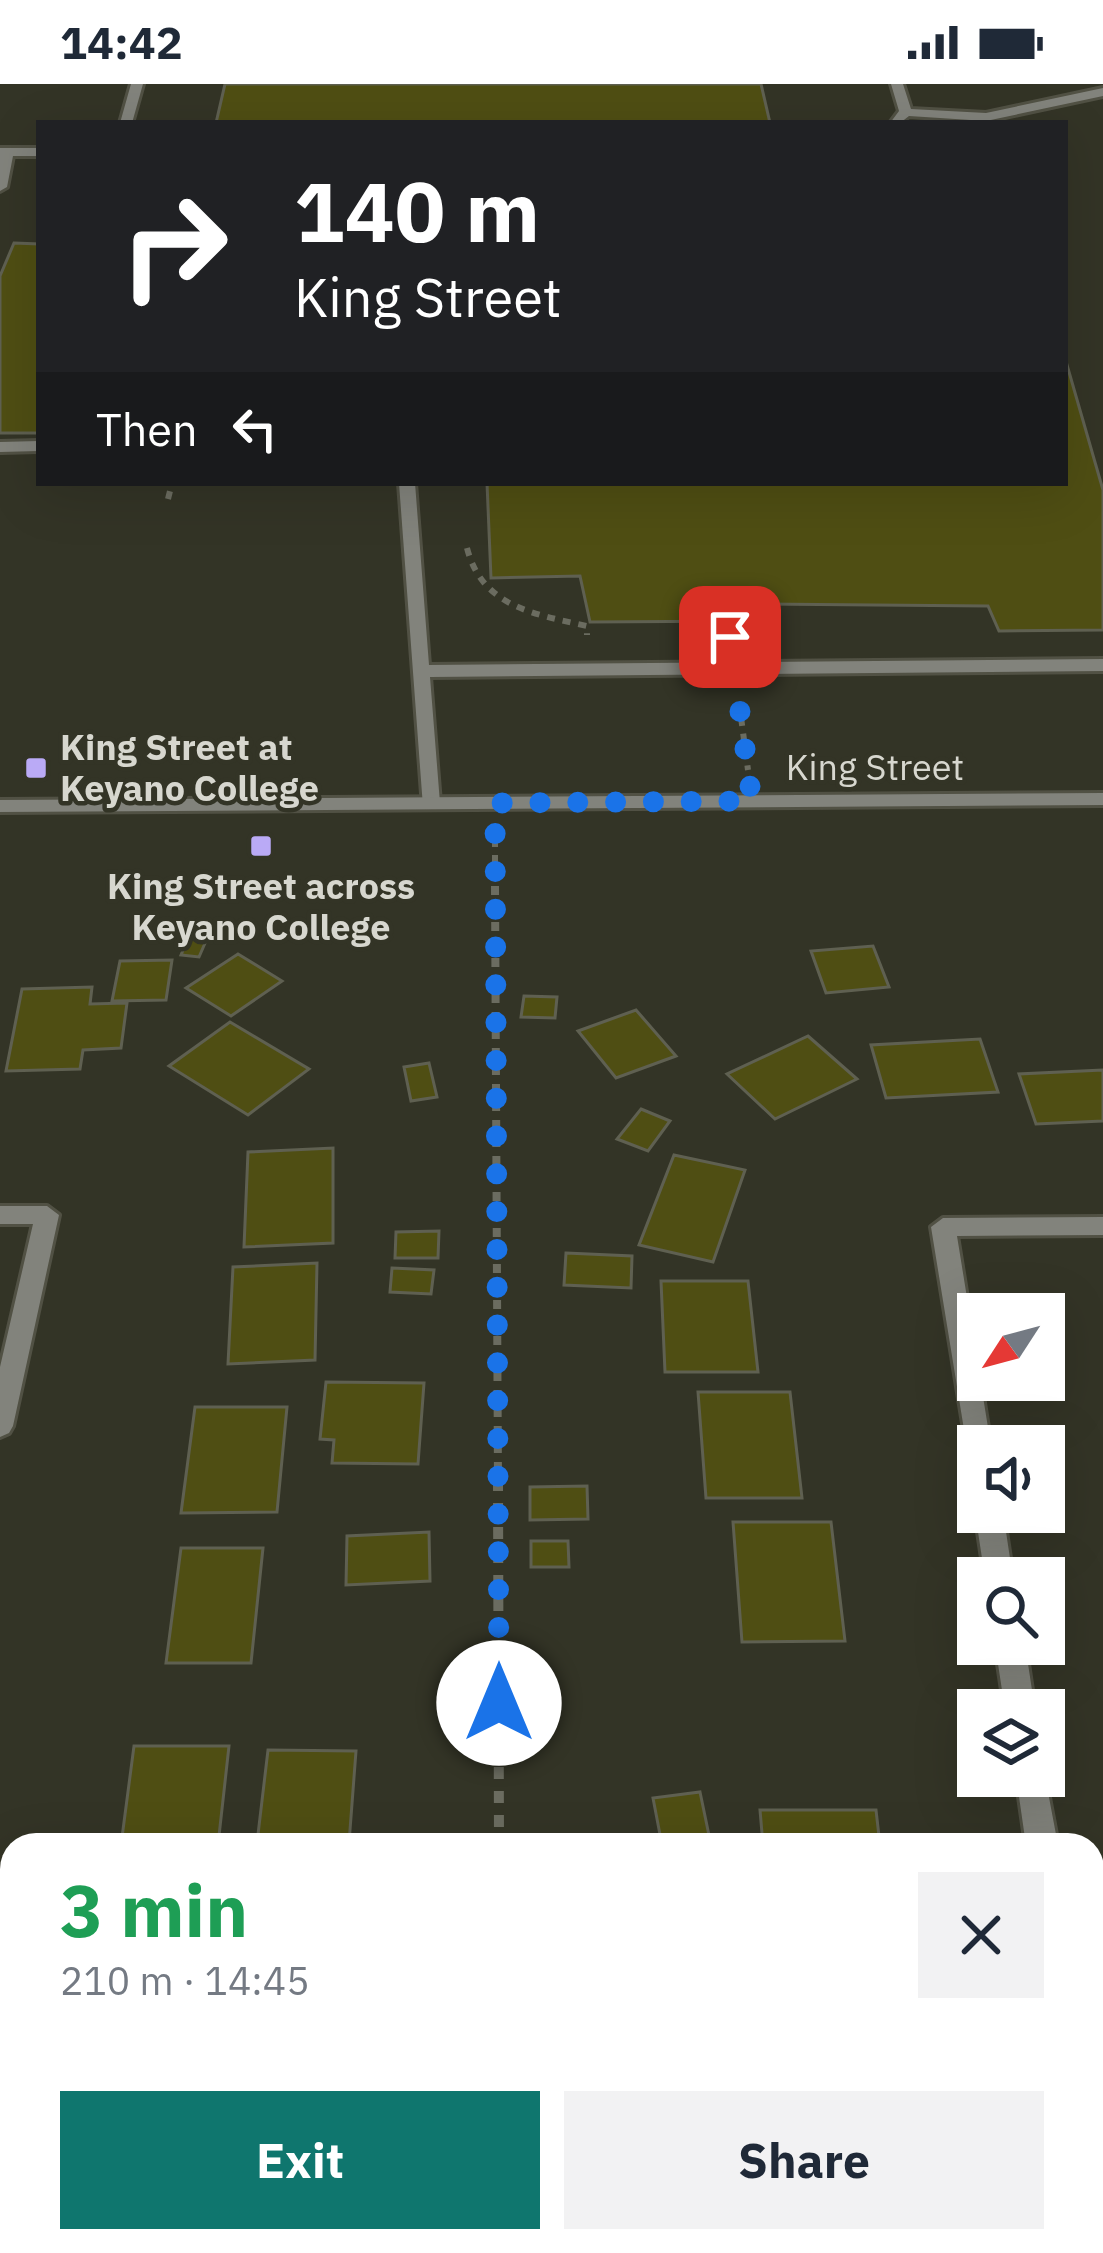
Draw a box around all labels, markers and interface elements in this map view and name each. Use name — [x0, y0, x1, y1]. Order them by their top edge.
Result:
text: 14:42 — [60, 13, 183, 71]
text: 140 m — [294, 156, 540, 265]
icon: right — [96, 168, 252, 324]
text: King Street — [294, 262, 562, 332]
icon: left — [222, 396, 288, 462]
text: Then — [96, 400, 198, 458]
pin — [679, 586, 781, 688]
icon: arrive — [697, 604, 763, 670]
place label: King Street at Keyano College — [60, 723, 319, 811]
street label: King Street — [786, 743, 964, 790]
marker: King Street at Keyano College — [23, 755, 49, 781]
marker: King Street across Keyano College — [248, 833, 274, 859]
place label: King Street across Keyano College — [107, 862, 415, 950]
north arrow — [957, 1293, 1065, 1401]
map controls — [957, 1293, 1065, 1797]
button: sound — [957, 1425, 1065, 1533]
button: search — [957, 1557, 1065, 1665]
position arrow — [436, 1640, 562, 1766]
button: layers — [957, 1689, 1065, 1797]
text: 3 min — [60, 1863, 248, 1957]
button: close — [918, 1872, 1044, 1998]
text: 210 m · 14:45 — [60, 1955, 310, 2006]
button: Exit — [60, 2091, 540, 2229]
button: Share — [564, 2091, 1044, 2229]

